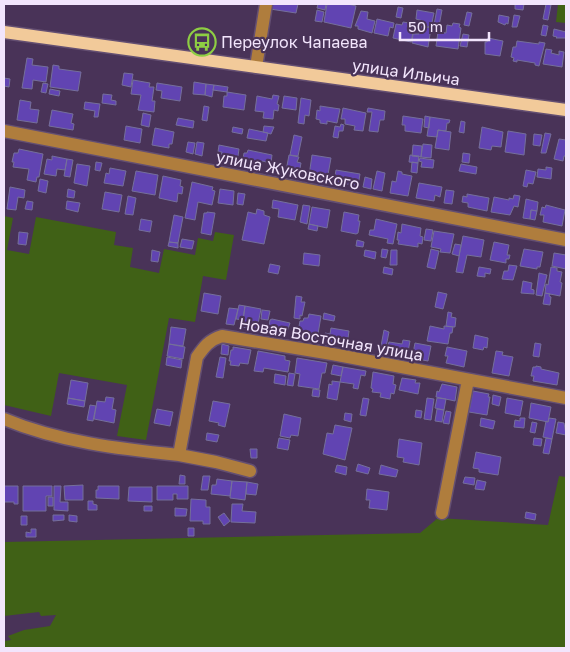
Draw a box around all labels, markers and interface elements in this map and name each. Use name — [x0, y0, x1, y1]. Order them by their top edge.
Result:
scale bar — [400, 10, 489, 42]
text: 50 m — [408, 17, 443, 35]
bus stop icon: Переулок Чапаева — [187, 27, 217, 57]
place label: Переулок Чапаева — [221, 32, 368, 52]
street label: улица Ильича — [351, 55, 461, 89]
street label: улица Жуковского — [214, 146, 362, 194]
street label: Новая Восточная улица — [237, 313, 425, 365]

